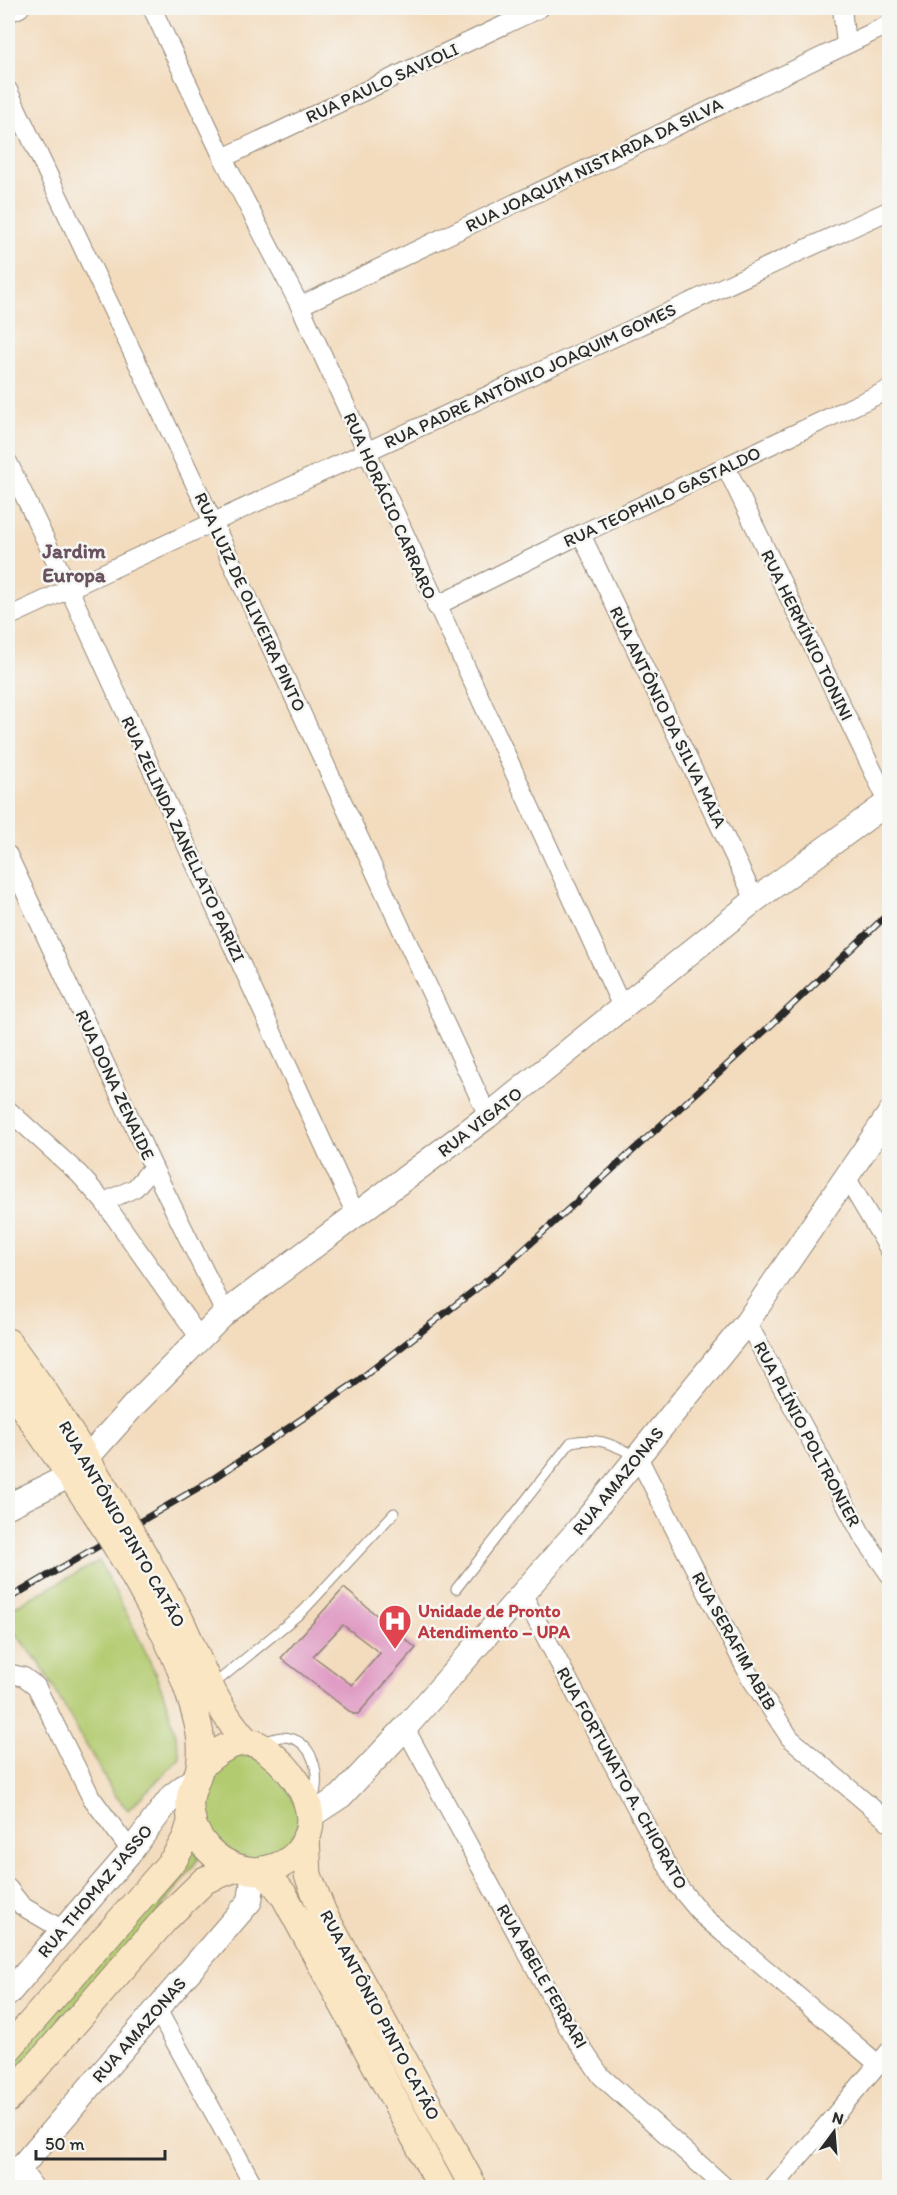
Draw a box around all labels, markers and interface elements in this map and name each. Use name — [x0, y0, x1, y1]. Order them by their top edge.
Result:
street label: RUA PAULO SAVIOLI — [302, 38, 462, 128]
street label: RUA JOAQUIM NISTARDA DA SILVA — [462, 93, 727, 237]
street label: RUA PADRE ANTÔNIO JOAQUIM GOMES — [380, 298, 680, 454]
street label: RUA HORÁCIO CARRARO — [339, 409, 441, 603]
street label: RUA TEOPHILO GASTALDO — [560, 442, 764, 552]
street label: RUA LUIZ DE OLIVEIRA PINTO — [189, 489, 311, 715]
district label: Jardim Europa — [41, 538, 107, 588]
street label: RUA HERMÍNIO TONINI — [756, 546, 858, 724]
street label: RUA ANTÔNIO DA SILVA MAIA — [605, 603, 732, 832]
street label: RUA ZELINDA ZANELLATO PARIZI — [116, 713, 250, 965]
street label: RUA DONA ZENAIDE — [71, 1006, 159, 1164]
street label: RUA VIGATO — [433, 1082, 527, 1162]
street label: RUA PLÍNIO POLTRONIER — [749, 1338, 865, 1531]
street label: RUA ANTÔNIO PINTO CATÃO — [54, 1417, 190, 1631]
street label: RUA AMAZONAS — [568, 1422, 668, 1540]
street label: RUA SERAFIM ABIB — [687, 1568, 781, 1714]
place label: Unidade de Pronto Atendimento – UPA — [417, 1600, 571, 1643]
hospital icon: Unidade de Pronto Atendimento – UPA — [377, 1603, 413, 1650]
street label: RUA FORTUNATO A. CHIORATO — [552, 1663, 692, 1893]
street label: RUA THOMAZ JASSO — [33, 1820, 157, 1962]
street label: RUA ABELE FERRARI — [492, 1900, 592, 2052]
street label: RUA ANTÔNIO PINTO CATÃO — [315, 1906, 445, 2124]
street label: RUA AMAZONAS — [87, 1973, 191, 2087]
north arrow — [804, 2102, 864, 2162]
text: N — [830, 2107, 846, 2129]
scale bar — [36, 2123, 165, 2161]
text: 50 m — [45, 2133, 85, 2155]

